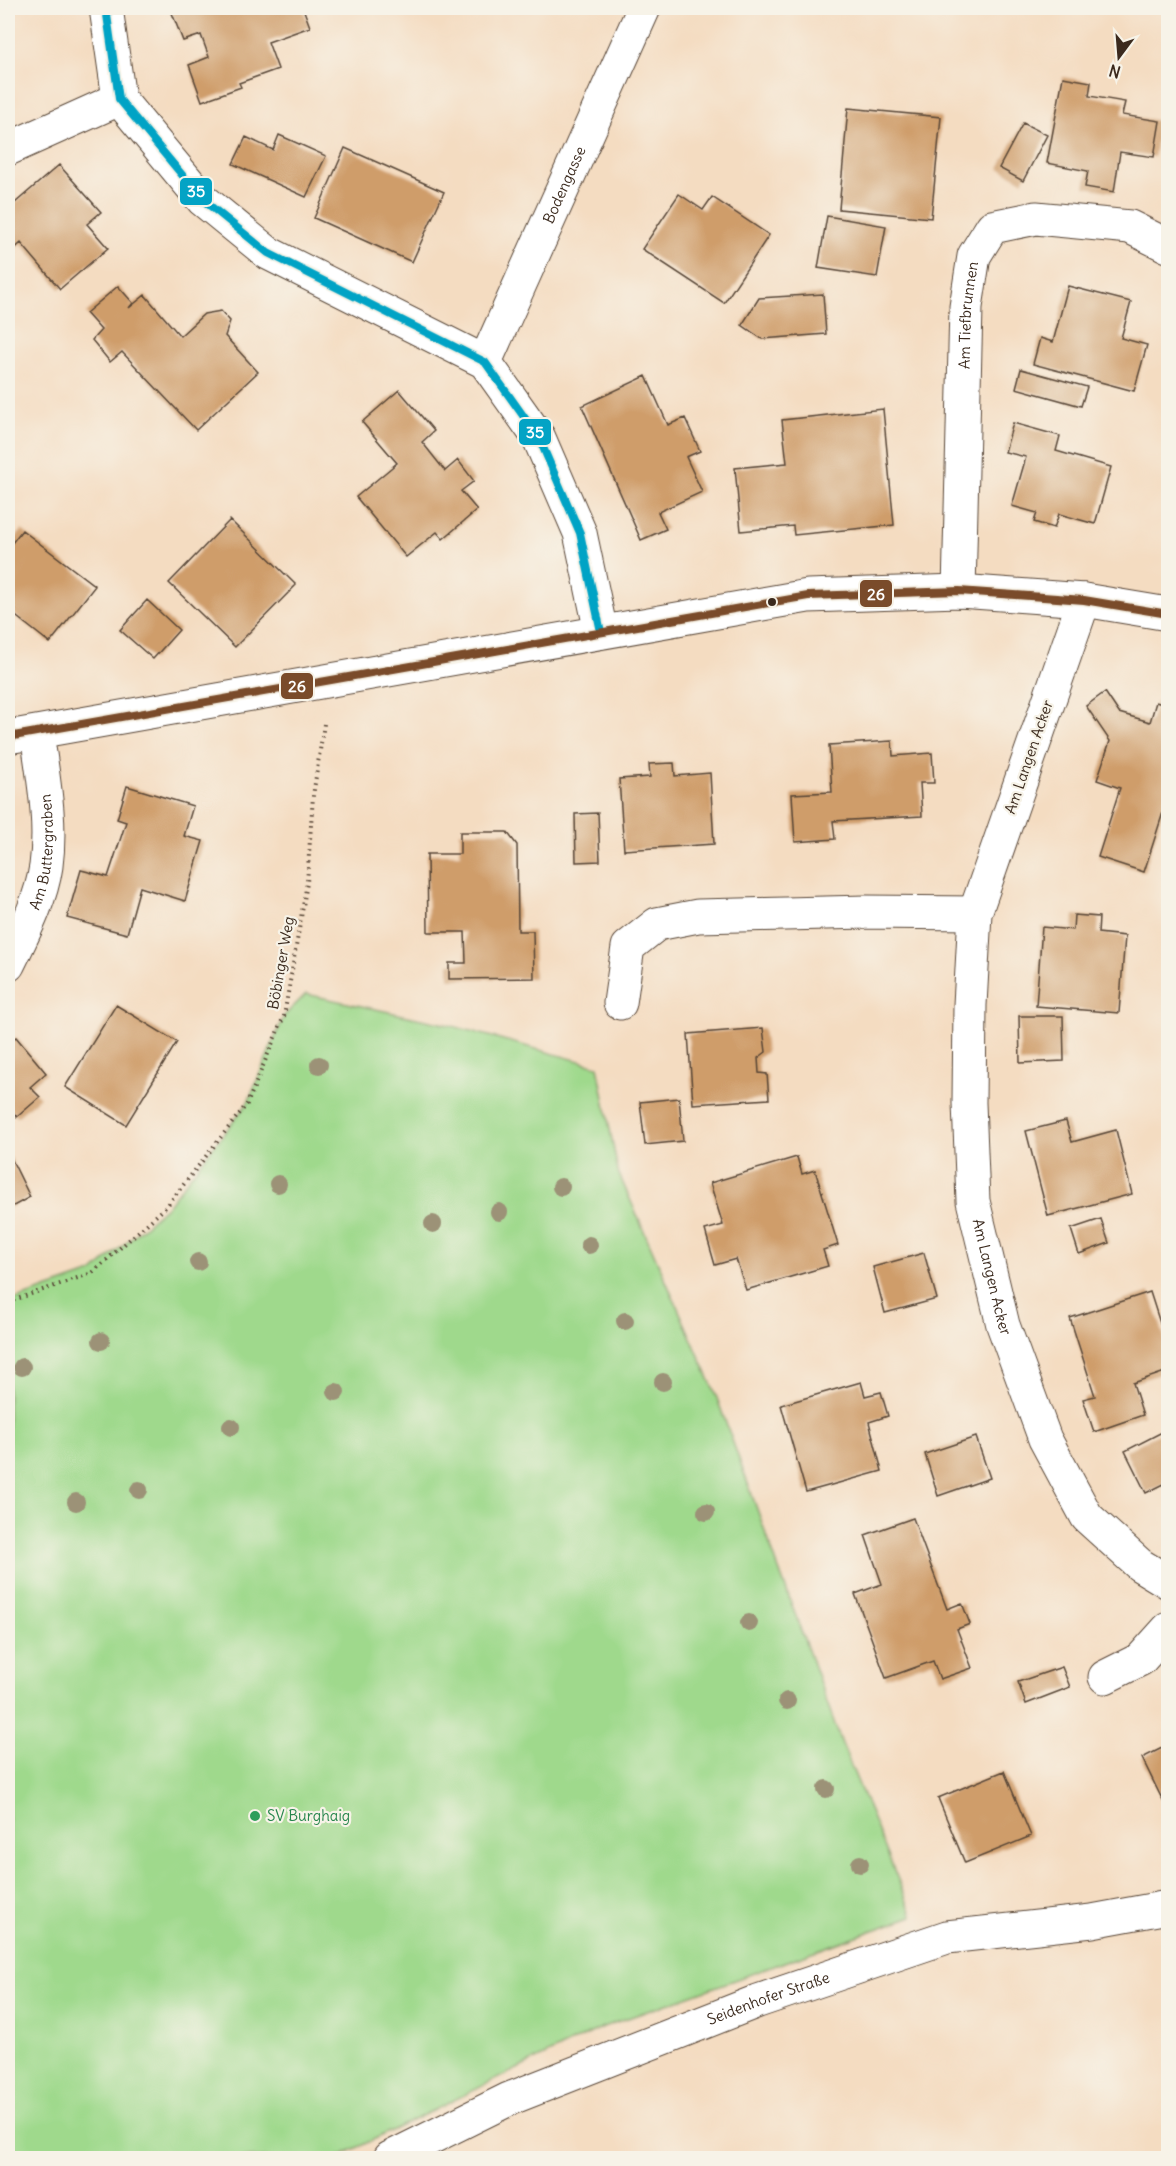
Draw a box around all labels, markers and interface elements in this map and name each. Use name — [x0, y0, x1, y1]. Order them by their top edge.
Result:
north arrow — [1089, 27, 1149, 87]
text: N — [1107, 60, 1123, 83]
street label: Bodengasse — [538, 143, 590, 226]
line badge: 35 — [179, 177, 213, 206]
text: 35 — [187, 181, 205, 201]
street label: Am Tiefbrunnen — [954, 260, 982, 369]
line badge: 35 — [518, 418, 552, 446]
text: 35 — [526, 422, 544, 442]
line badge: 26 — [859, 579, 893, 608]
text: 26 — [867, 584, 885, 604]
unlabelled marker — [766, 596, 778, 608]
line badge: 26 — [280, 672, 314, 700]
text: 26 — [288, 676, 306, 696]
street label: Am Langen Acker — [1000, 697, 1057, 816]
street label: Am Buttergraben — [25, 793, 57, 912]
street label: Böbinger Weg — [263, 915, 298, 1011]
street label: Am Langen Acker — [969, 1217, 1016, 1338]
place label: SV Burghaig — [267, 1806, 350, 1825]
marker: SV Burghaig — [248, 1809, 262, 1823]
street label: Seidenhofer Straße — [704, 1968, 832, 2029]

